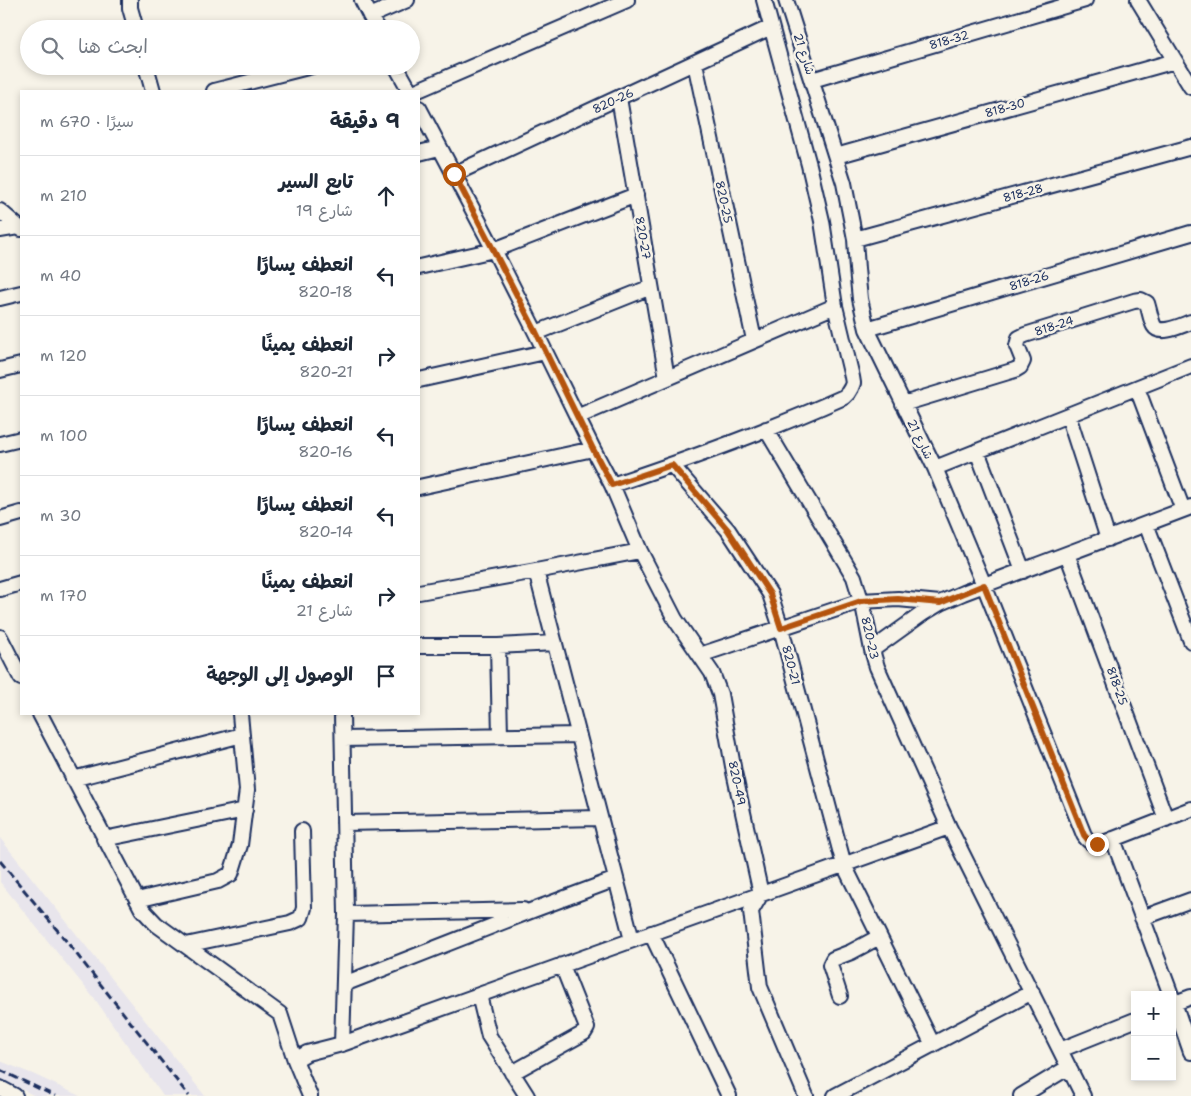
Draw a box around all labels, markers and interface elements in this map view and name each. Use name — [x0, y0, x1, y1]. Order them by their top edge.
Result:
search box — [20, 20, 420, 75]
street label: 818-32 — [927, 27, 971, 53]
street label: شارع 21 — [789, 31, 818, 77]
icon: search — [38, 34, 66, 62]
text: ابحث هنا — [78, 34, 148, 59]
street label: 820-26 — [590, 85, 636, 117]
street label: 818-30 — [983, 95, 1027, 121]
text: 9 دقيقة — [330, 107, 400, 135]
text: سيرًا · 670 m — [40, 111, 134, 132]
route start — [443, 163, 466, 186]
text: تابع السير — [279, 169, 353, 194]
street label: 820-25 — [712, 179, 736, 225]
street label: 818-28 — [1001, 180, 1045, 206]
icon: ahead — [372, 182, 400, 210]
text: 210 m — [40, 185, 87, 206]
text: شارع 19 — [296, 200, 353, 221]
street label: 820-27 — [631, 215, 655, 261]
text: انعطف يسارًا — [257, 252, 353, 277]
icon: left — [372, 262, 400, 290]
text: 40 m — [40, 265, 82, 286]
street label: 818-26 — [1007, 267, 1051, 295]
text: 820-18 — [298, 281, 353, 302]
street label: 818-24 — [1032, 312, 1076, 340]
text: انعطف يمينًا — [262, 332, 353, 357]
icon: right — [372, 342, 400, 370]
text: 120 m — [40, 345, 87, 366]
text: 820-21 — [299, 361, 353, 382]
text: انعطف يسارًا — [257, 412, 353, 437]
street label: شارع 21 — [903, 416, 937, 462]
icon: left — [372, 422, 400, 450]
text: 100 m — [40, 425, 88, 446]
text: 820-16 — [298, 441, 353, 462]
text: انعطف يسارًا — [257, 492, 353, 517]
icon: left — [372, 502, 400, 530]
text: 30 m — [40, 505, 81, 526]
text: 820-14 — [299, 521, 353, 542]
text: انعطف يمينًا — [262, 569, 353, 594]
icon: right — [372, 582, 400, 610]
text: 170 m — [40, 585, 87, 606]
text: شارع 21 — [296, 600, 353, 621]
street label: 820-23 — [857, 615, 883, 661]
street label: 820-21 — [778, 643, 804, 687]
text: الوصول إلى الوجهة — [206, 662, 353, 687]
icon: arrive — [372, 662, 400, 690]
street label: 818-25 — [1103, 664, 1131, 708]
street label: 820-49 — [724, 759, 750, 807]
route end — [1086, 833, 1109, 856]
map controls — [1131, 991, 1176, 1081]
button: + — [1131, 991, 1176, 1036]
button: − — [1131, 1036, 1176, 1081]

